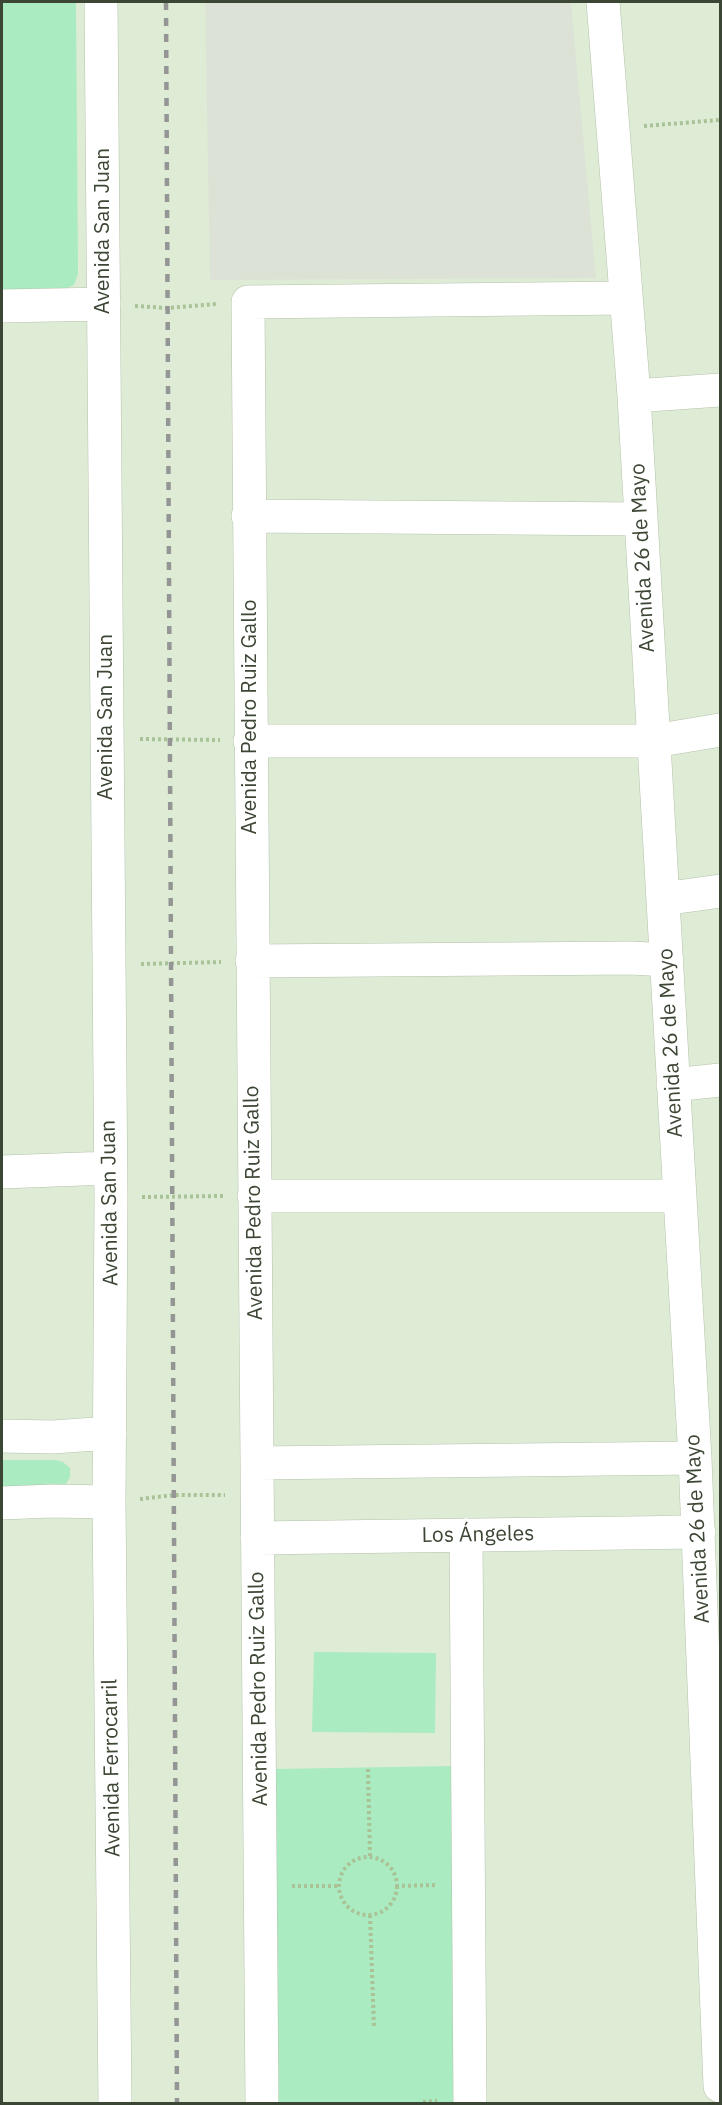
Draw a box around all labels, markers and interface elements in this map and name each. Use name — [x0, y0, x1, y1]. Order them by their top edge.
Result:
street label: Avenida San Juan — [90, 148, 116, 314]
street label: Avenida 26 de Mayo — [625, 463, 661, 653]
street label: Avenida Pedro Ruiz Gallo — [237, 600, 263, 834]
street label: Avenida San Juan — [93, 634, 119, 800]
street label: Avenida 26 de Mayo — [653, 948, 689, 1138]
street label: Avenida Pedro Ruiz Gallo — [239, 1085, 269, 1321]
street label: Avenida San Juan — [96, 1120, 124, 1286]
street label: Avenida 26 de Mayo — [680, 1434, 716, 1624]
street label: Los Ángeles — [421, 1521, 535, 1549]
street label: Avenida Pedro Ruiz Gallo — [244, 1571, 274, 1807]
street label: Avenida Ferrocarril — [98, 1679, 126, 1857]

